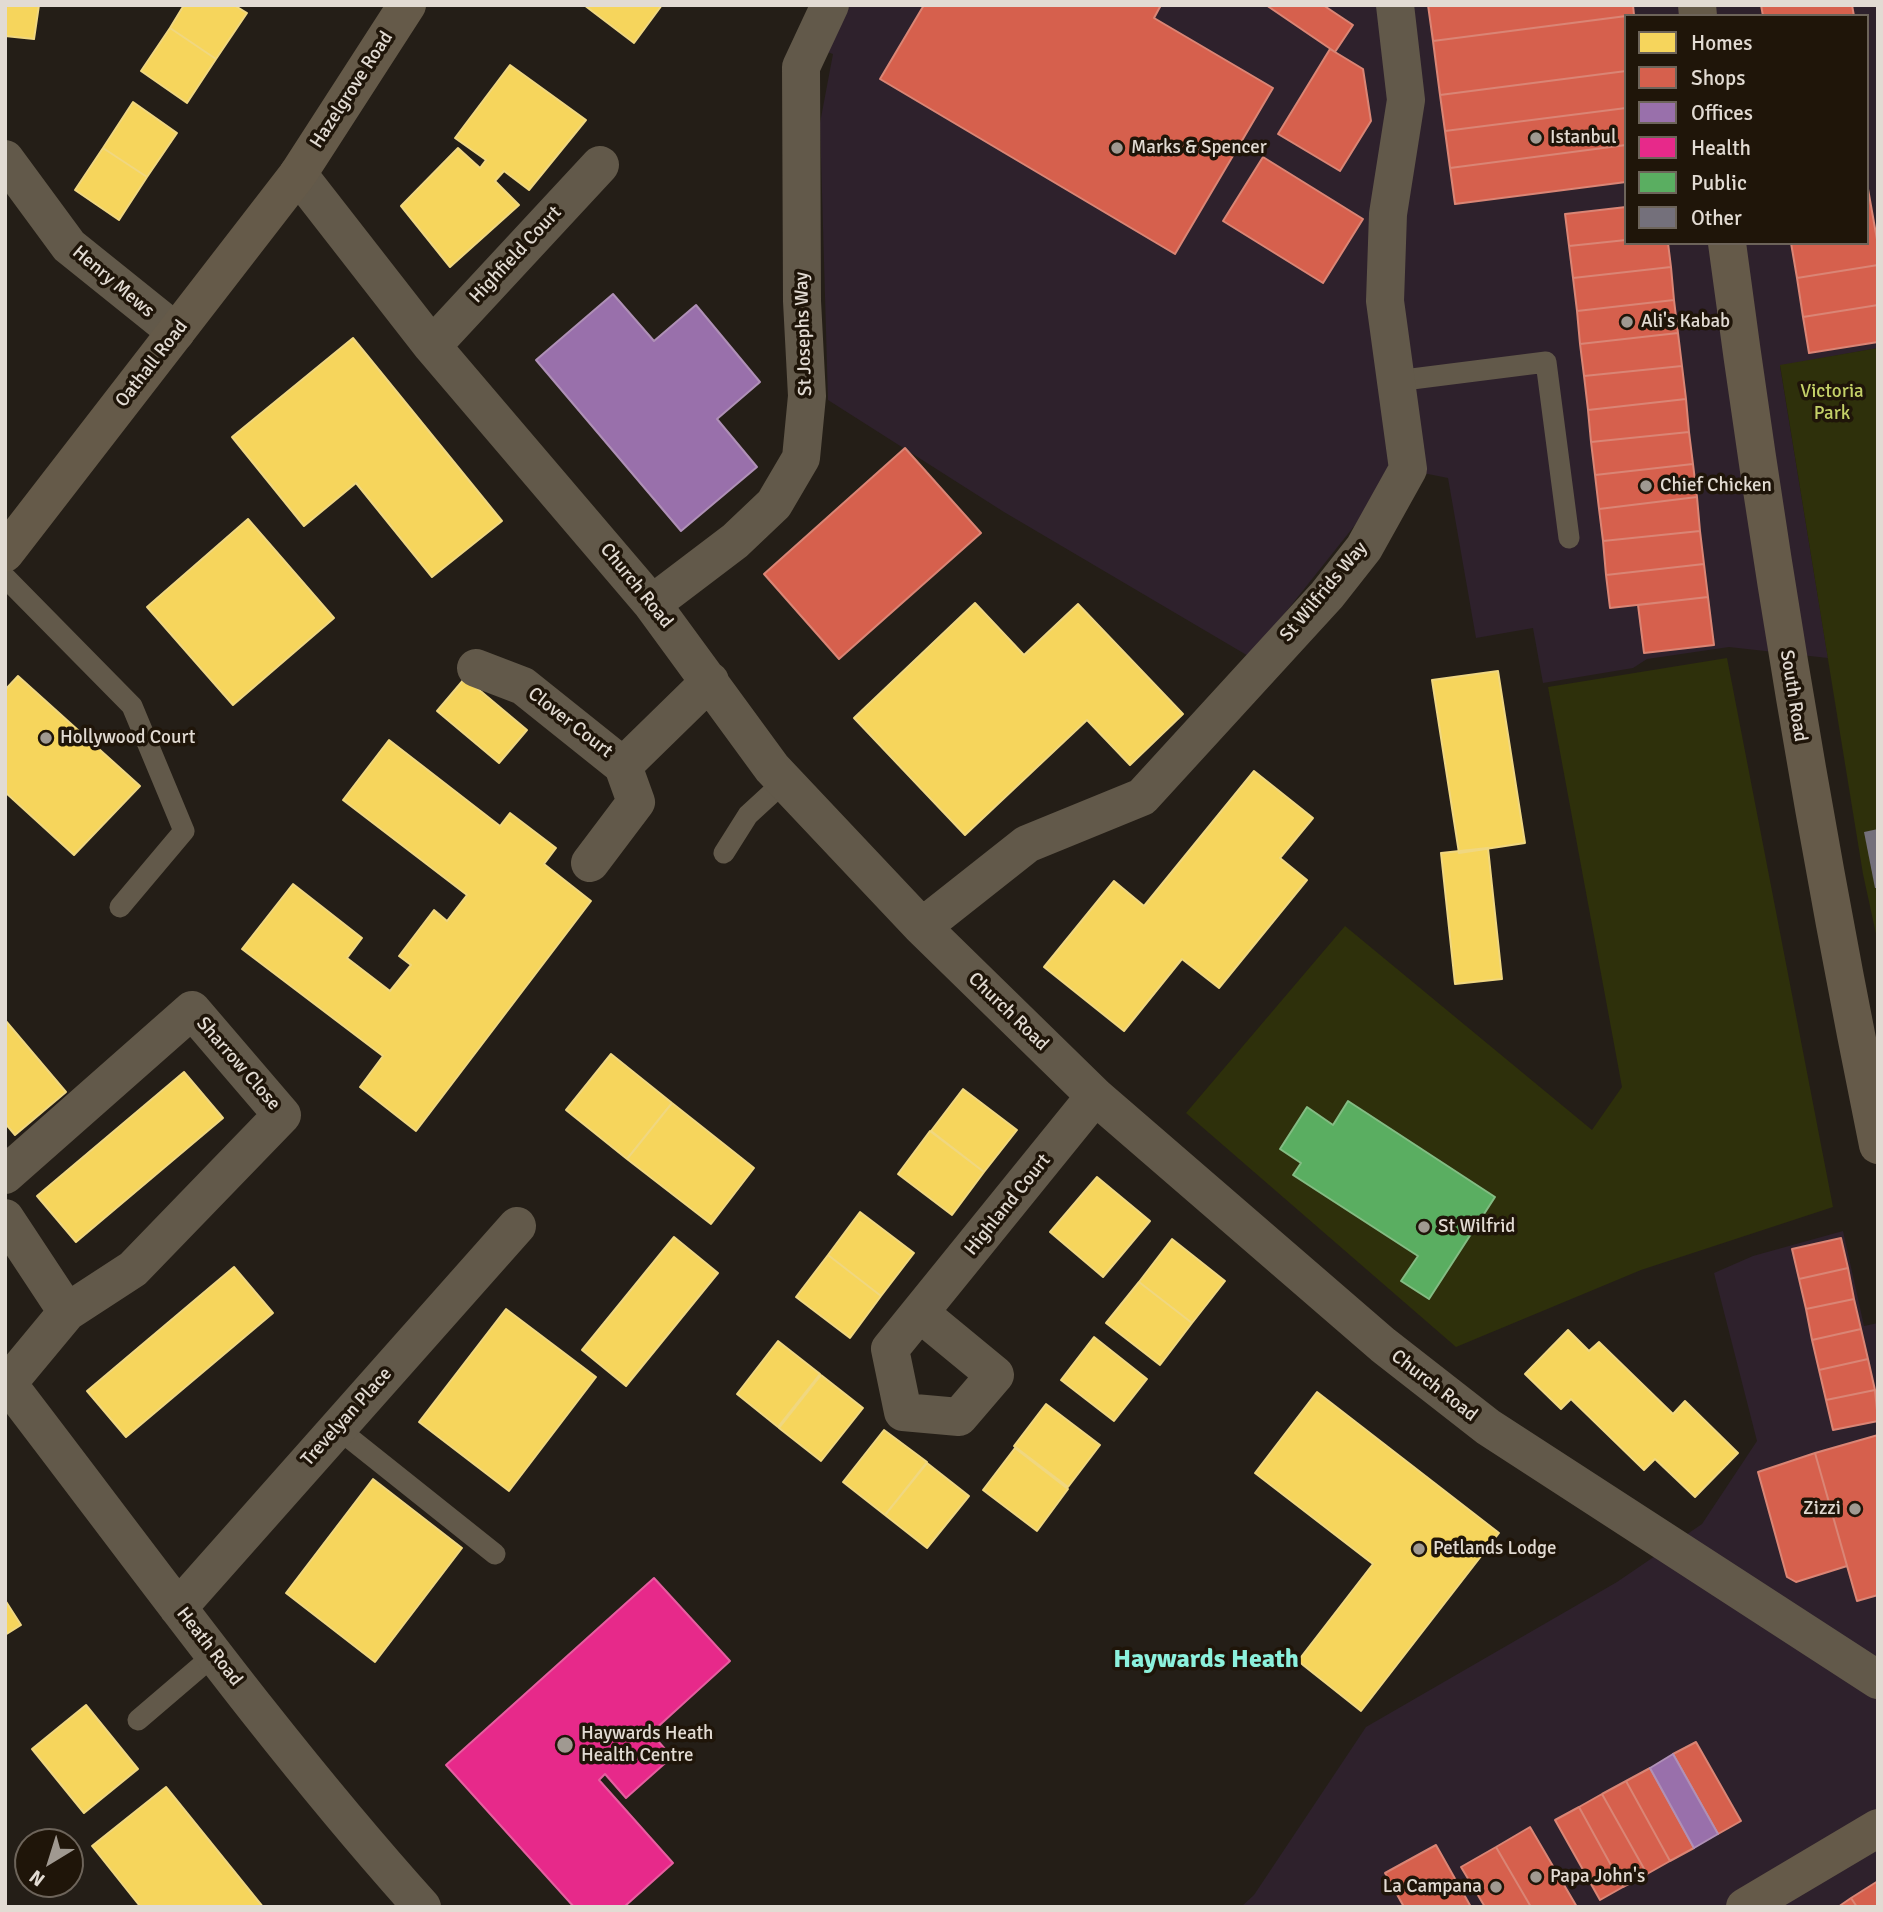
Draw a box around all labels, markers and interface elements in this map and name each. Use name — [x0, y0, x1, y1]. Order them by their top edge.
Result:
legend — [1624, 14, 1869, 245]
street label: Hazelgrove Road — [306, 27, 398, 153]
text: Homes — [1691, 30, 1753, 56]
text: Shops — [1691, 65, 1745, 91]
text: Offices — [1691, 100, 1753, 126]
place label: Istanbul — [1550, 127, 1617, 149]
marker: Istanbul — [1528, 130, 1544, 146]
text: Health — [1691, 135, 1751, 161]
place label: Marks & Spencer — [1131, 137, 1267, 159]
marker: Marks & Spencer — [1109, 140, 1125, 156]
text: Public — [1691, 170, 1747, 196]
street label: Highfield Court — [465, 202, 567, 308]
text: Other — [1691, 205, 1742, 231]
street label: Henry Mews — [67, 241, 159, 323]
street label: St Josephs Way — [790, 272, 818, 396]
place label: Ali's Kabab — [1641, 311, 1730, 333]
marker: Ali's Kabab — [1619, 314, 1635, 330]
street label: Oathall Road — [111, 316, 193, 412]
park label: Victoria Park — [1800, 381, 1864, 425]
place label: Chief Chicken — [1660, 475, 1772, 497]
marker: Chief Chicken — [1638, 478, 1654, 494]
street label: St Wilfrids Way — [1276, 537, 1372, 647]
street label: Church Road — [595, 539, 677, 633]
street label: South Road — [1774, 648, 1812, 744]
street label: Clover Court — [523, 683, 617, 763]
place label: Hollywood Court — [60, 727, 195, 749]
marker: Hollywood Court — [38, 730, 54, 746]
street label: Church Road — [963, 968, 1053, 1056]
street label: Sharrow Close — [191, 1013, 285, 1115]
street label: Highland Court — [960, 1150, 1056, 1260]
place label: St Wilfrid — [1438, 1216, 1515, 1238]
marker: St Wilfrid — [1416, 1219, 1432, 1235]
street label: Church Road — [1386, 1345, 1482, 1427]
street label: Trevelyan Place — [297, 1363, 397, 1471]
place label: Zizzi — [1803, 1498, 1841, 1520]
marker: Zizzi — [1847, 1501, 1863, 1517]
place label: Petlands Lodge — [1433, 1538, 1557, 1560]
marker: Petlands Lodge — [1411, 1541, 1427, 1557]
street label: Heath Road — [171, 1603, 247, 1691]
district label: Haywards Heath — [1113, 1644, 1299, 1676]
place label: Haywards Heath Health Centre — [581, 1723, 713, 1767]
marker: Haywards Heath Health Centre — [555, 1735, 575, 1755]
north arrow — [14, 1828, 84, 1898]
text: N — [25, 1864, 50, 1891]
place label: Papa John's — [1550, 1866, 1645, 1888]
marker: Papa John's — [1528, 1869, 1544, 1885]
place label: La Campana — [1383, 1876, 1482, 1898]
marker: La Campana — [1488, 1879, 1504, 1895]

